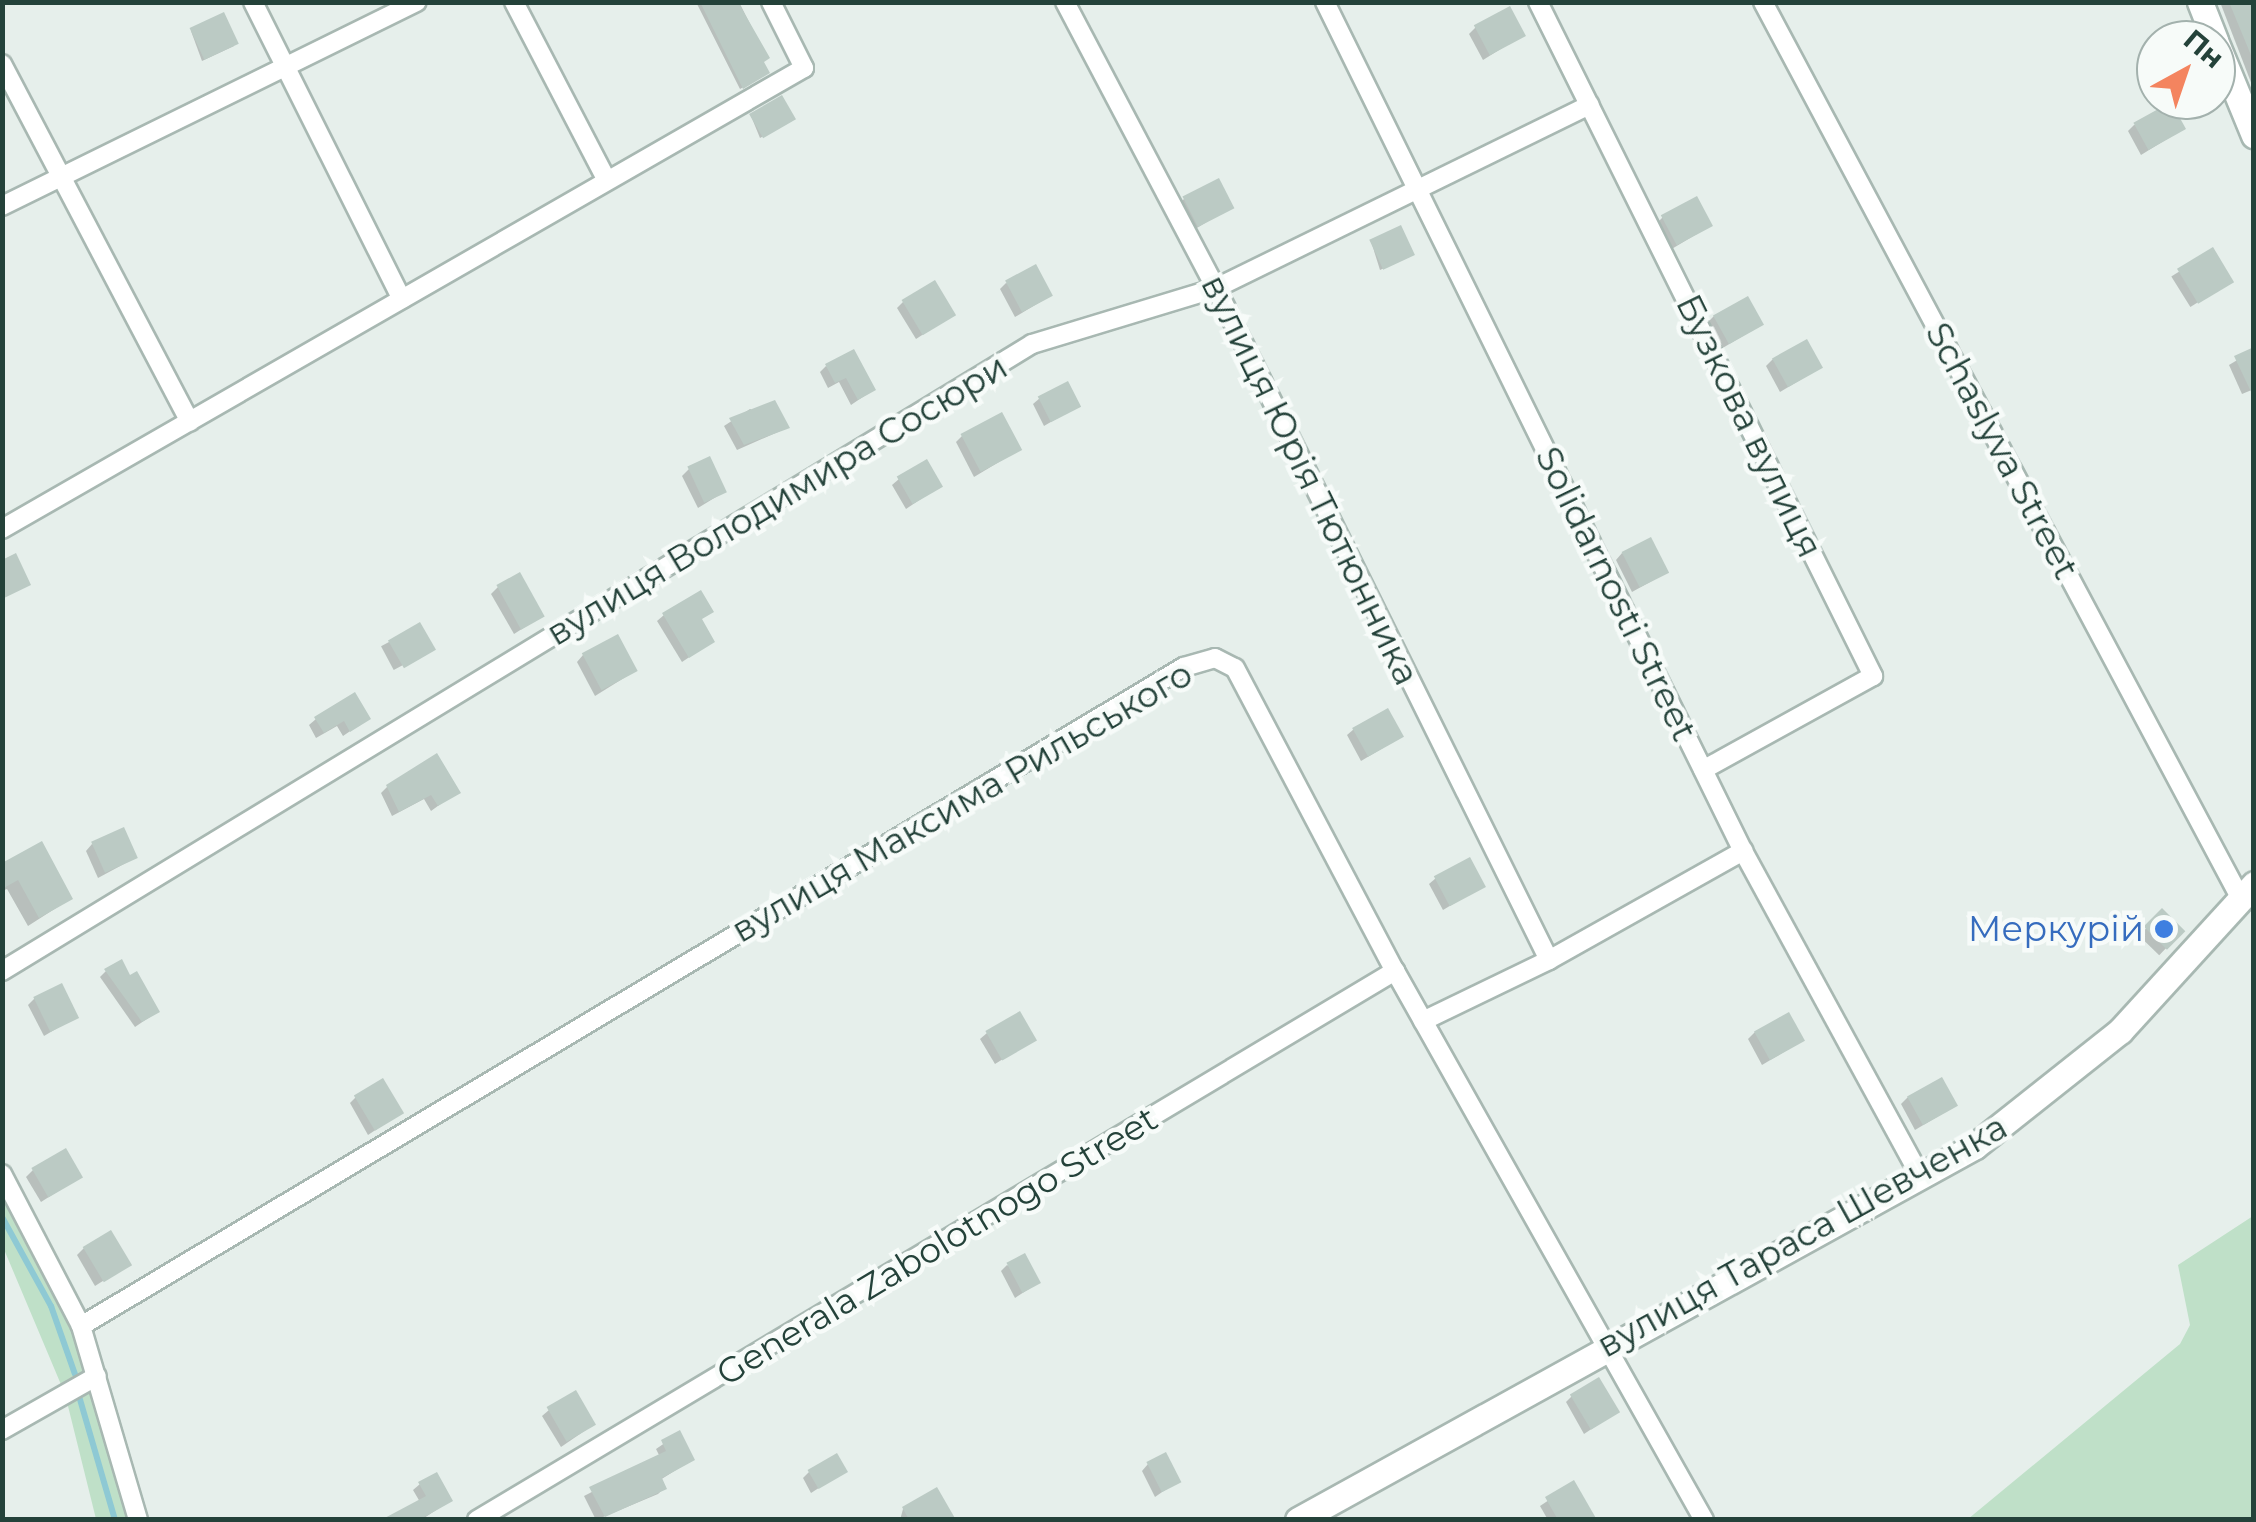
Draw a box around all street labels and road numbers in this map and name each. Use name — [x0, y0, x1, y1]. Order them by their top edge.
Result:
street label: вулиця Юрія Тютюнника — [1192, 268, 1428, 692]
street label: Бузкова вулиця — [1667, 288, 1831, 564]
street label: Schaslyva Street — [1917, 316, 2087, 586]
street label: вулиця Володимира Сосюри — [539, 346, 1015, 654]
street label: Solidarnosti Street — [1527, 440, 1705, 748]
street label: вулиця Максима Рильського — [724, 653, 1200, 951]
street label: Generala Zabolotnogo Street — [709, 1098, 1165, 1394]
street label: вулиця Тараса Шевченка — [1590, 1106, 2014, 1366]

